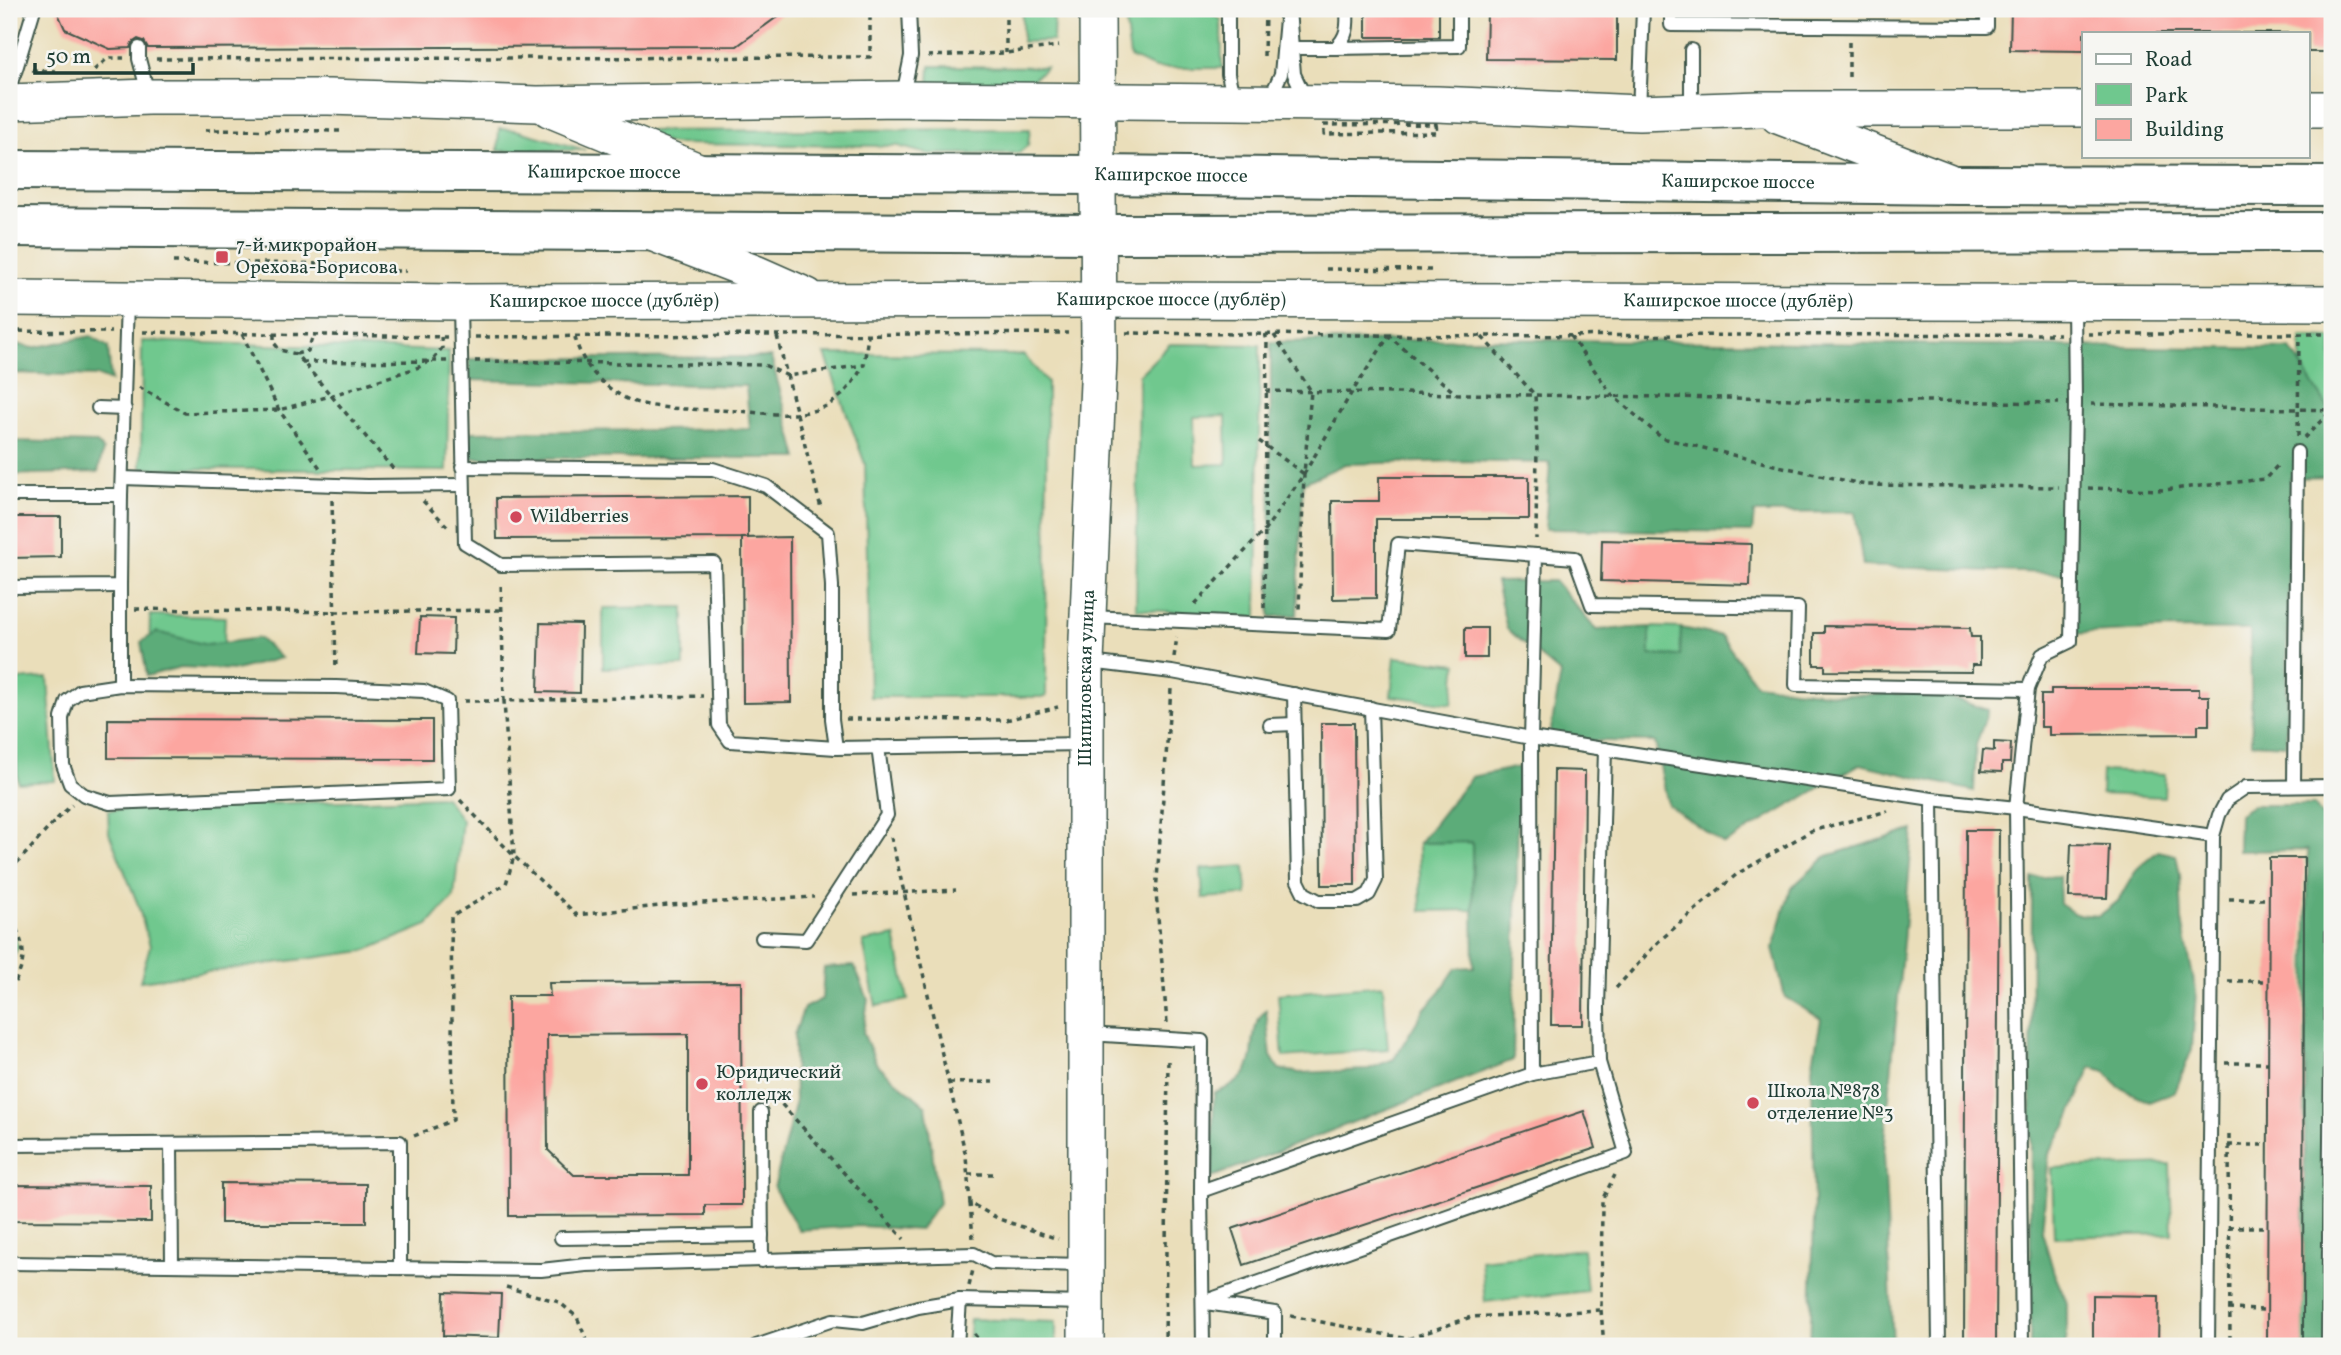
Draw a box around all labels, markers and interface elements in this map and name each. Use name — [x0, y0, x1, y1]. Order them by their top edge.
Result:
scale bar — [35, 32, 192, 76]
legend — [2082, 32, 2310, 158]
text: 50 m — [46, 43, 91, 72]
text: Road — [2145, 46, 2192, 75]
text: Park — [2145, 82, 2188, 111]
text: Building — [2145, 116, 2224, 145]
street label: Каширское шоссе — [527, 159, 681, 186]
street label: Каширское шоссе — [1094, 162, 1248, 190]
street label: Каширское шоссе — [1661, 169, 1815, 196]
place label: 7-й микрорайон Орехова-Борисова — [236, 233, 398, 281]
marker: 7-й микрорайон Орехова-Борисова — [214, 249, 230, 265]
street label: Каширское шоссе (дублёр) — [1056, 287, 1286, 313]
street label: Каширское шоссе (дублёр) — [489, 288, 719, 315]
street label: Каширское шоссе (дублёр) — [1623, 288, 1853, 315]
place label: Wildberries — [530, 504, 629, 530]
marker: Wildberries — [508, 509, 524, 525]
street label: Шипиловская улица — [1073, 589, 1102, 767]
place label: Юридический колледж — [716, 1060, 841, 1108]
marker: Юридический колледж — [694, 1076, 710, 1092]
place label: Школа №878 отделение №3 — [1767, 1079, 1894, 1127]
marker: Школа №878 отделение №3 — [1745, 1095, 1761, 1111]

